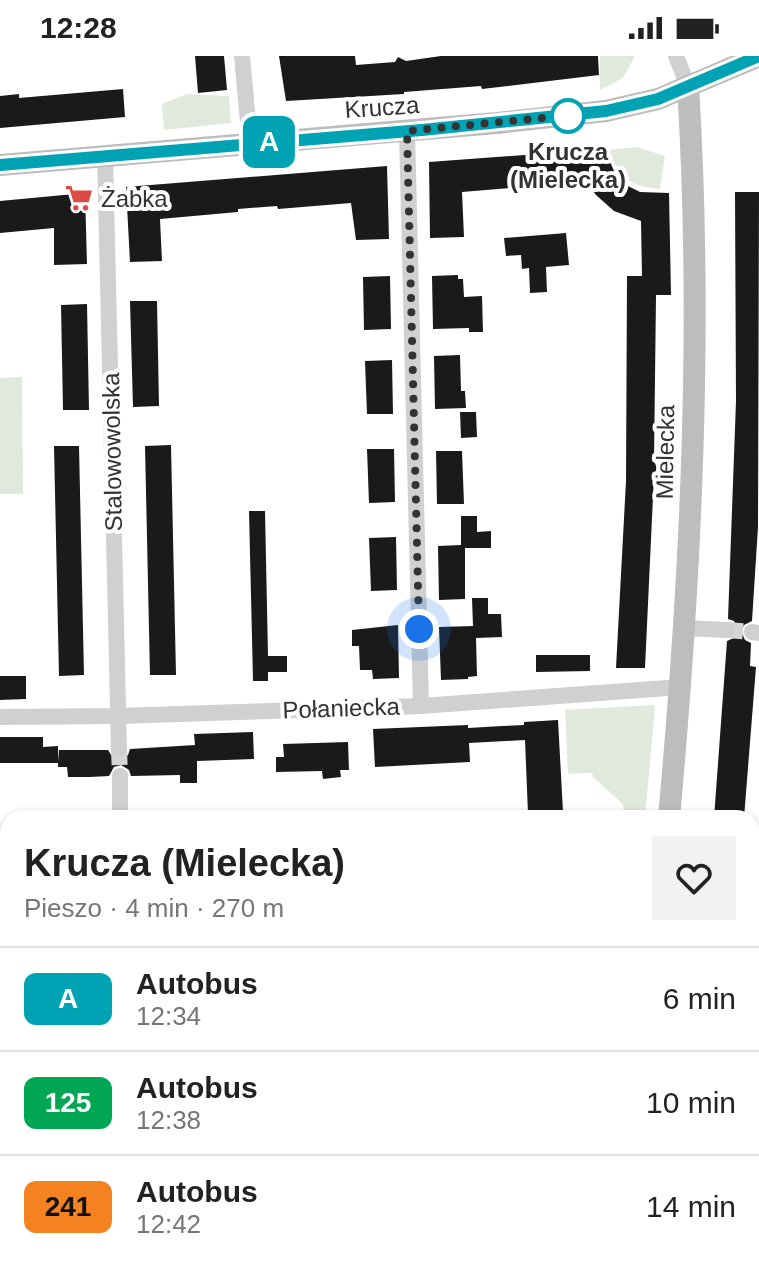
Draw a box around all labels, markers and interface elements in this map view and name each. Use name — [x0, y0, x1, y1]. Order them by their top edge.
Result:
text: 12:28 — [40, 11, 117, 44]
street label: Krucza — [344, 91, 421, 123]
marker: Krucza (Mielecka) — [551, 99, 585, 133]
line badge: A — [243, 116, 295, 168]
text: A — [259, 126, 279, 157]
place label: Krucza (Mielecka) — [510, 138, 626, 193]
supermarket icon: Żabka — [64, 183, 94, 213]
place label: Żabka — [101, 185, 168, 212]
street label: Stalowowolska — [97, 372, 127, 532]
street label: Mielecka — [651, 404, 679, 500]
your location — [399, 609, 439, 649]
street label: Połaniecka — [282, 692, 401, 724]
button: heart — [652, 836, 736, 920]
text: Krucza (Mielecka) — [24, 842, 345, 884]
text: Pieszo · 4 min · 270 m — [24, 893, 284, 923]
text: Autobus — [136, 967, 258, 1000]
text: 6 min — [663, 982, 736, 1015]
text: A — [58, 983, 78, 1014]
text: 12:34 — [136, 1001, 201, 1031]
text: Autobus — [136, 1071, 258, 1104]
text: 10 min — [646, 1086, 736, 1119]
text: 125 — [45, 1087, 91, 1118]
text: 12:38 — [136, 1105, 201, 1135]
text: Autobus — [136, 1175, 258, 1208]
text: 14 min — [646, 1190, 736, 1223]
text: 241 — [45, 1191, 91, 1222]
text: 12:42 — [136, 1209, 201, 1239]

